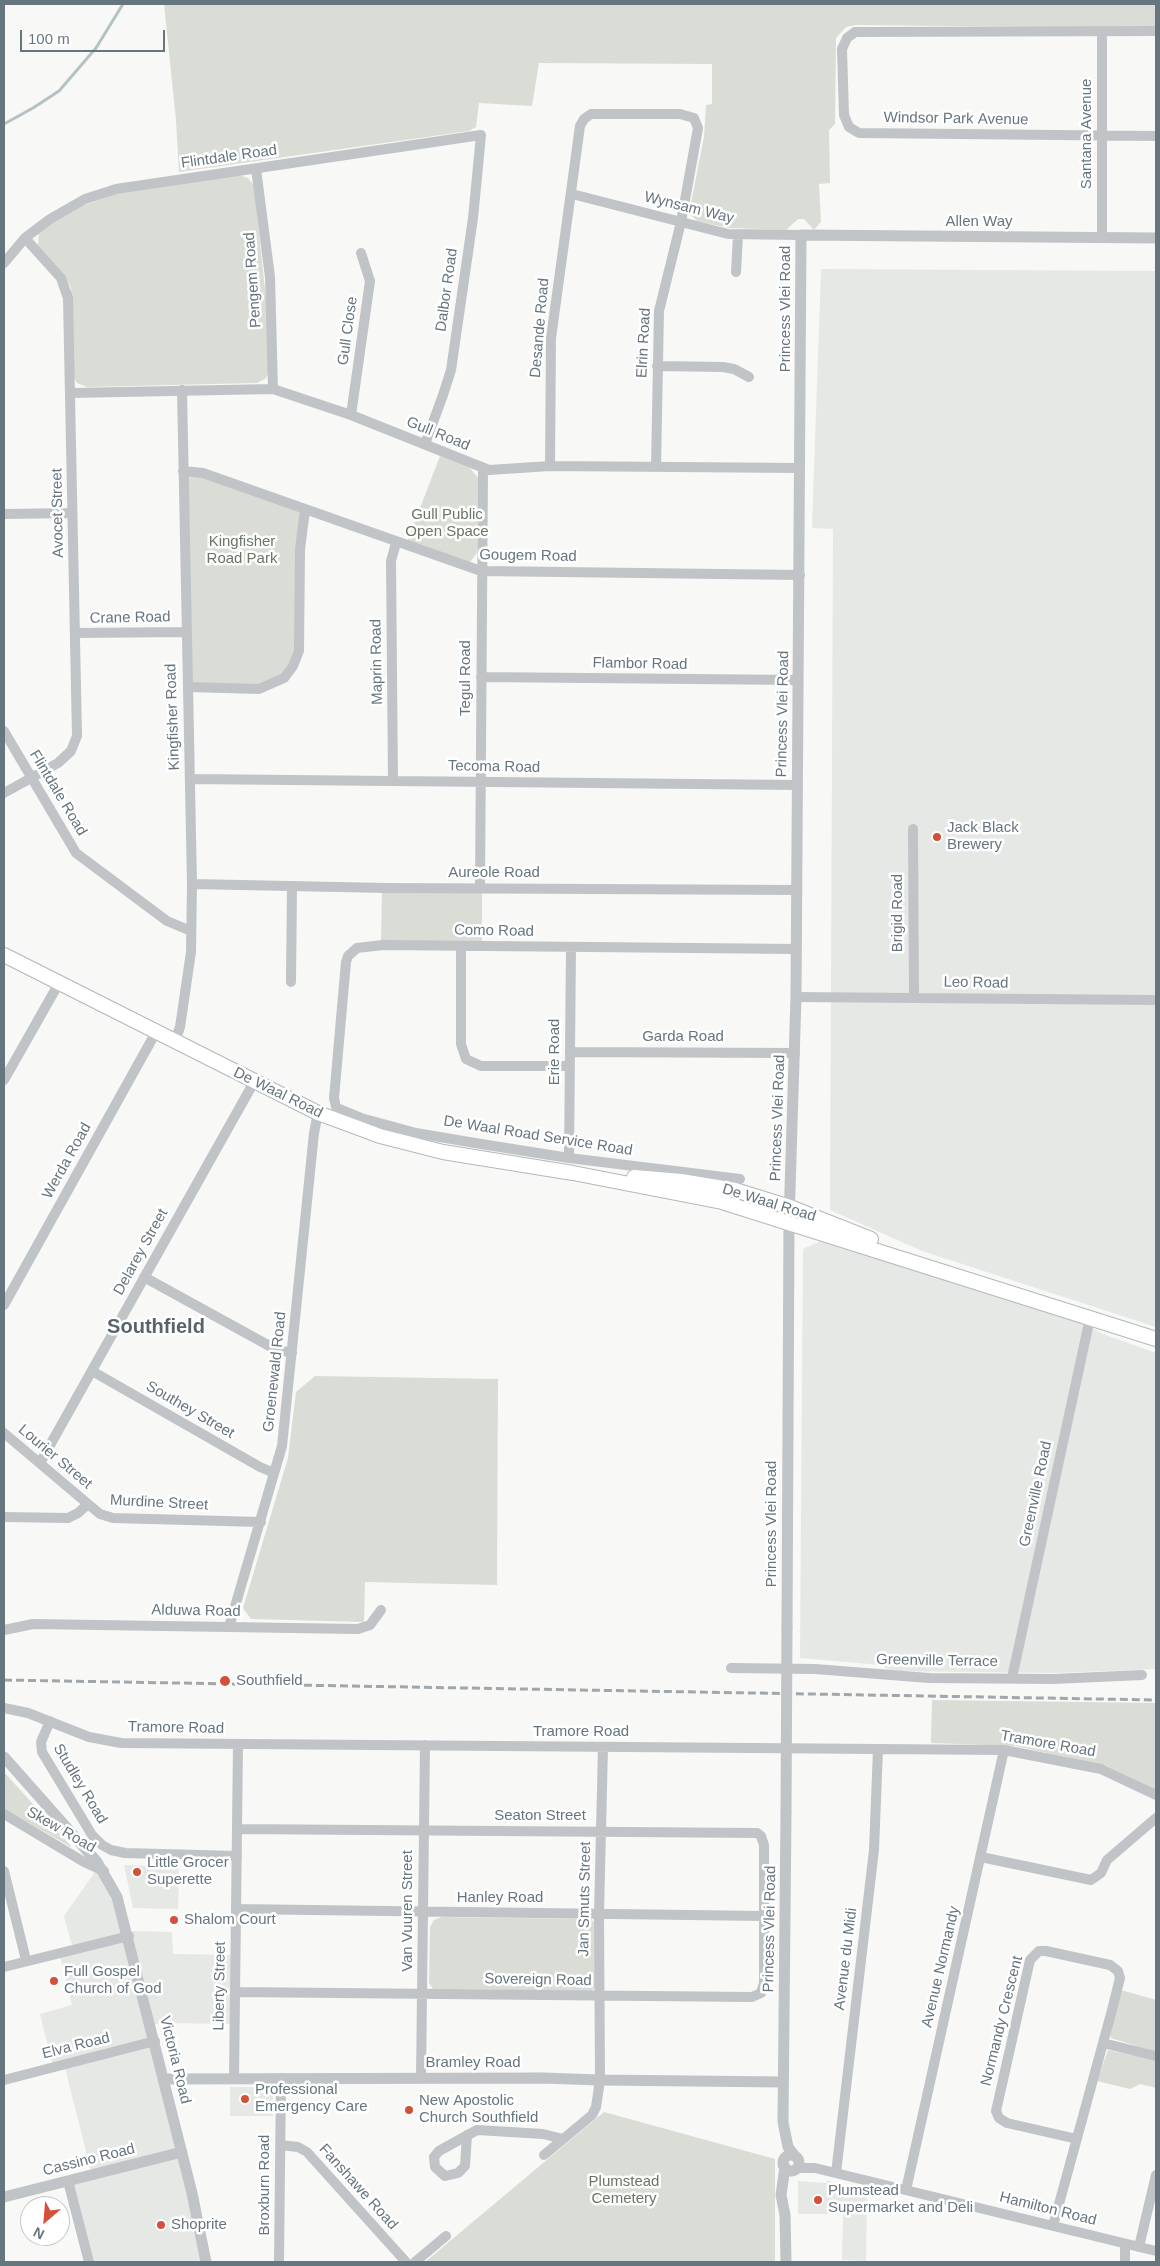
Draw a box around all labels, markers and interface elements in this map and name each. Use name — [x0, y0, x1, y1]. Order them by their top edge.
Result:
scale bar — [22, 20, 168, 52]
text: 100 m — [28, 30, 70, 47]
street label: Santana Avenue — [1078, 79, 1096, 189]
street label: Windsor Park Avenue — [883, 109, 1029, 129]
street label: Flintdale Road — [180, 141, 278, 173]
street label: Wynsam Way — [642, 188, 736, 228]
street label: Allen Way — [946, 213, 1012, 231]
street label: Pengem Road — [241, 232, 265, 328]
street label: Princess Vlei Road — [777, 246, 795, 372]
street label: Dalbor Road — [432, 247, 462, 333]
street label: Desande Road — [527, 277, 553, 379]
street label: Gull Close — [334, 295, 362, 367]
street label: Elrin Road — [633, 308, 655, 378]
street label: Gull Road — [404, 413, 472, 455]
street label: Avocet Street — [48, 468, 68, 558]
park label: Gull Public Open Space — [405, 506, 489, 541]
park label: Kingfisher Road Park — [207, 533, 277, 568]
street label: Gougem Road — [479, 546, 577, 566]
street label: Crane Road — [89, 608, 171, 628]
street label: Maprin Road — [367, 619, 387, 705]
street label: Tegul Road — [457, 640, 475, 716]
street label: Princess Vlei Road — [773, 650, 793, 778]
street label: Flambor Road — [592, 654, 688, 674]
street label: Kingfisher Road — [162, 663, 184, 771]
street label: Flintdale Road — [25, 747, 91, 839]
street label: Tecoma Road — [448, 757, 540, 777]
place label: Jack Black Brewery — [947, 819, 1019, 854]
marker: Jack Black Brewery — [931, 831, 943, 843]
street label: Aureole Road — [448, 864, 540, 882]
street label: Brigid Road — [889, 874, 907, 952]
street label: Como Road — [454, 921, 534, 941]
street label: Leo Road — [943, 973, 1009, 993]
street label: Erie Road — [546, 1019, 564, 1085]
street label: Garda Road — [642, 1028, 724, 1046]
street label: Princess Vlei Road — [767, 1054, 789, 1182]
street label: De Waal Road — [230, 1064, 326, 1122]
street label: De Waal Road Service Road — [442, 1112, 634, 1160]
street label: Werda Road — [39, 1120, 95, 1202]
street label: De Waal Road — [720, 1180, 818, 1226]
street label: Delarey Street — [110, 1206, 172, 1298]
street label: Groenewald Road — [260, 1311, 290, 1433]
district label: Southfield — [107, 1315, 205, 1339]
street label: Southey Street — [143, 1377, 237, 1443]
street label: Lourier Street — [14, 1421, 96, 1493]
street label: Greenville Road — [1016, 1440, 1056, 1548]
street label: Princess Vlei Road — [763, 1461, 781, 1587]
street label: Murdine Street — [109, 1491, 209, 1515]
street label: Alduwa Road — [151, 1601, 241, 1621]
street label: Greenville Terrace — [876, 1651, 998, 1671]
place label: Southfield — [236, 1672, 303, 1690]
marker: Southfield — [218, 1674, 232, 1688]
street label: Tramore Road — [128, 1718, 224, 1738]
street label: Tramore Road — [533, 1723, 629, 1741]
street label: Tramore Road — [999, 1727, 1097, 1761]
street label: Studley Road — [49, 1741, 111, 1827]
street label: Skew Road — [23, 1803, 99, 1857]
street label: Seaton Street — [494, 1807, 586, 1825]
street label: Jan Smuts Street — [575, 1841, 595, 1957]
street label: Van Vuuren Street — [399, 1850, 417, 1972]
place label: Little Grocer Superette — [147, 1854, 229, 1889]
street label: Princess Vlei Road — [760, 1865, 780, 1993]
marker: Little Grocer Superette — [131, 1866, 143, 1878]
street label: Hanley Road — [457, 1889, 543, 1907]
street label: Avenue Normandy — [918, 1905, 964, 2029]
street label: Avenue du Midi — [831, 1907, 861, 2011]
place label: Shalom Court — [184, 1911, 276, 1929]
marker: Shalom Court — [168, 1914, 180, 1926]
street label: Liberty Street — [210, 1941, 230, 2031]
street label: Normandy Crescent — [977, 1954, 1027, 2088]
place label: Full Gospel Church of God — [64, 1963, 162, 1998]
street label: Sovereign Road — [484, 1970, 592, 1990]
marker: Full Gospel Church of God — [48, 1975, 60, 1987]
street label: Victoria Road — [155, 2014, 195, 2106]
street label: Elva Road — [40, 2029, 112, 2063]
street label: Bramley Road — [425, 2054, 521, 2072]
place label: Professional Emergency Care — [255, 2081, 368, 2116]
place label: New Apostolic Church Southfield — [419, 2092, 538, 2127]
marker: Professional Emergency Care — [239, 2093, 251, 2105]
marker: New Apostolic Church Southfield — [403, 2104, 415, 2116]
street label: Broxburn Road — [256, 2135, 274, 2235]
street label: Cassino Road — [41, 2140, 137, 2180]
street label: Fanshawe Road — [315, 2140, 401, 2234]
park label: Plumstead Cemetery — [589, 2173, 659, 2208]
place label: Plumstead Supermarket and Deli — [828, 2182, 973, 2217]
street label: Hamilton Road — [998, 2188, 1098, 2230]
marker: Plumstead Supermarket and Deli — [812, 2194, 824, 2206]
north arrow — [20, 2196, 70, 2246]
place label: Shoprite — [171, 2216, 227, 2234]
marker: Shoprite — [155, 2219, 167, 2231]
text: N — [31, 2224, 47, 2243]

